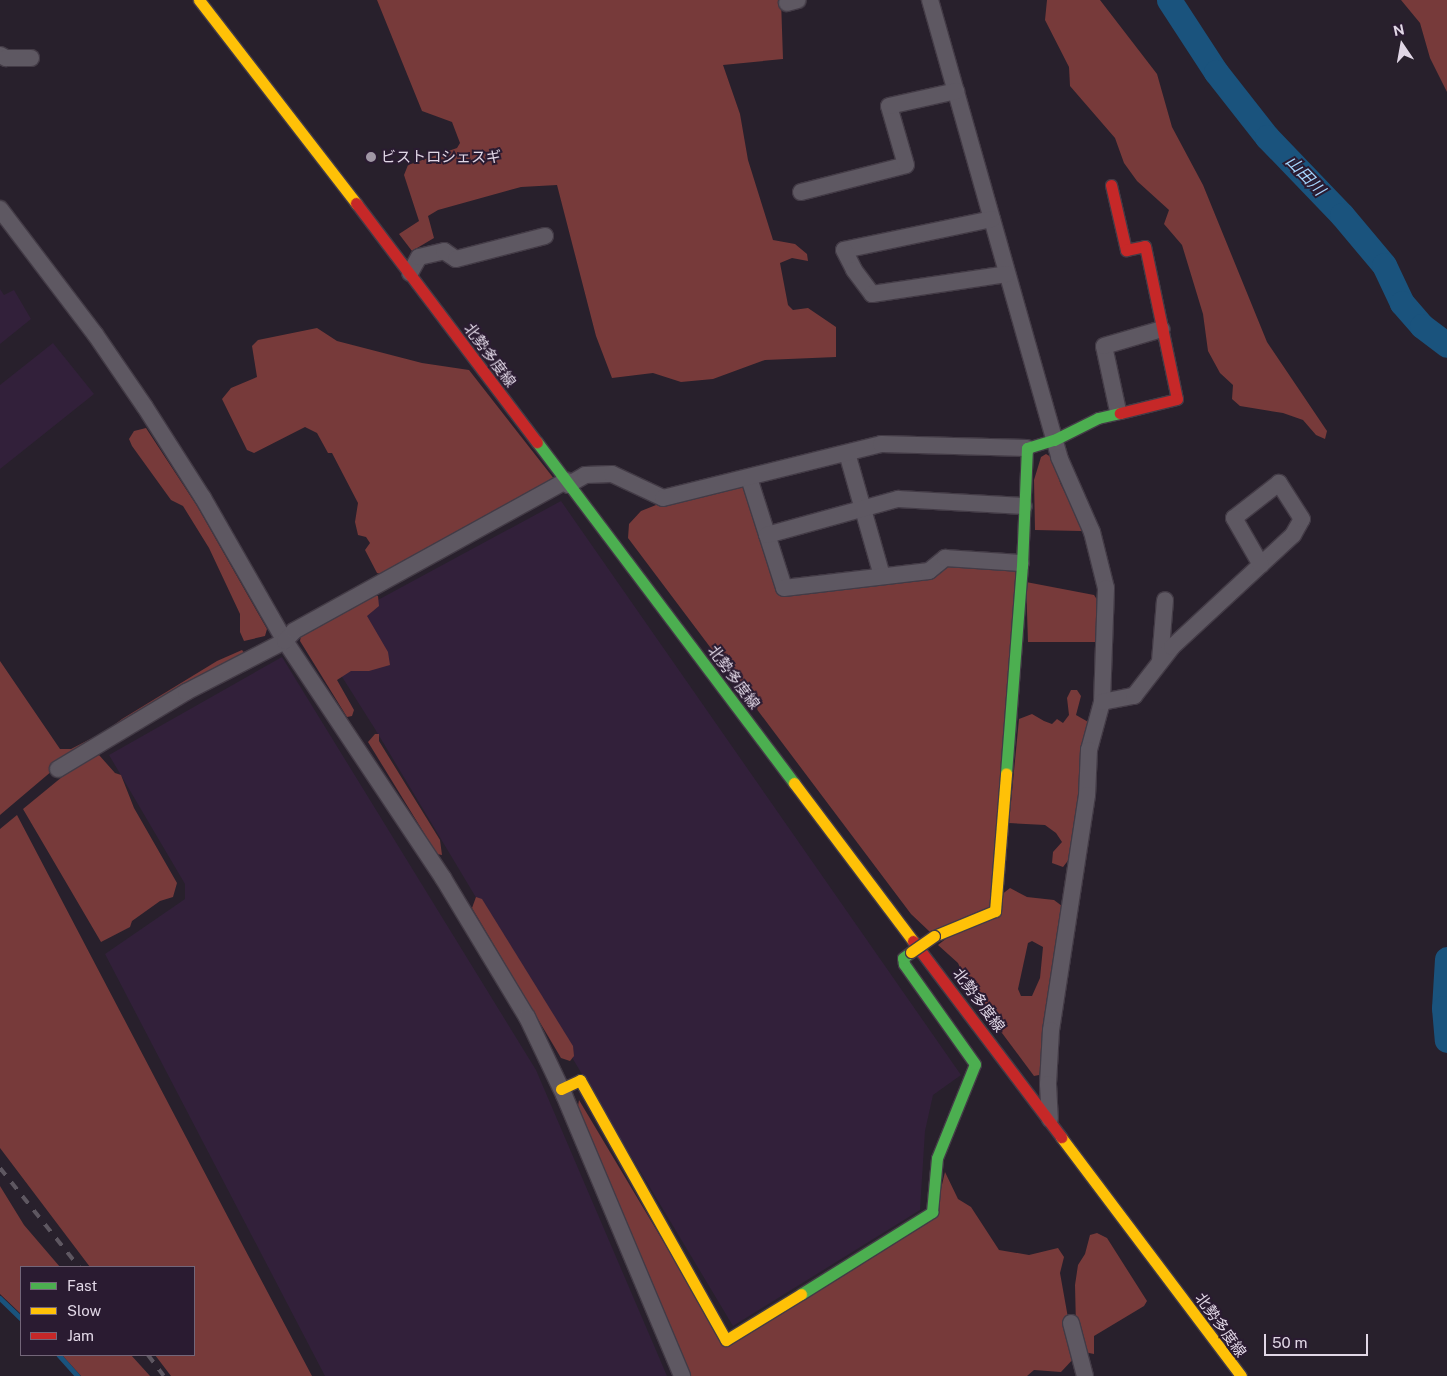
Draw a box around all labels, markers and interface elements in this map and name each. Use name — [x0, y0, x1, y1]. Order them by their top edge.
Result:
north arrow — [1377, 20, 1427, 70]
text: N — [1392, 21, 1406, 39]
place label: ビストロシェスギ — [381, 148, 501, 166]
marker: ビストロシェスギ — [365, 151, 377, 163]
water label: 山田川 — [1281, 152, 1329, 200]
street label: 北勢多度線 — [460, 320, 520, 390]
street label: 北勢多度線 — [704, 642, 764, 712]
street label: 北勢多度線 — [949, 965, 1009, 1035]
legend — [20, 1266, 195, 1356]
text: Fast — [67, 1277, 97, 1294]
street label: 北勢多度線 — [1192, 1289, 1250, 1361]
text: Slow — [67, 1302, 101, 1319]
scale bar — [1267, 1324, 1371, 1356]
text: Jam — [67, 1327, 94, 1344]
text: 50 m — [1272, 1334, 1307, 1351]

